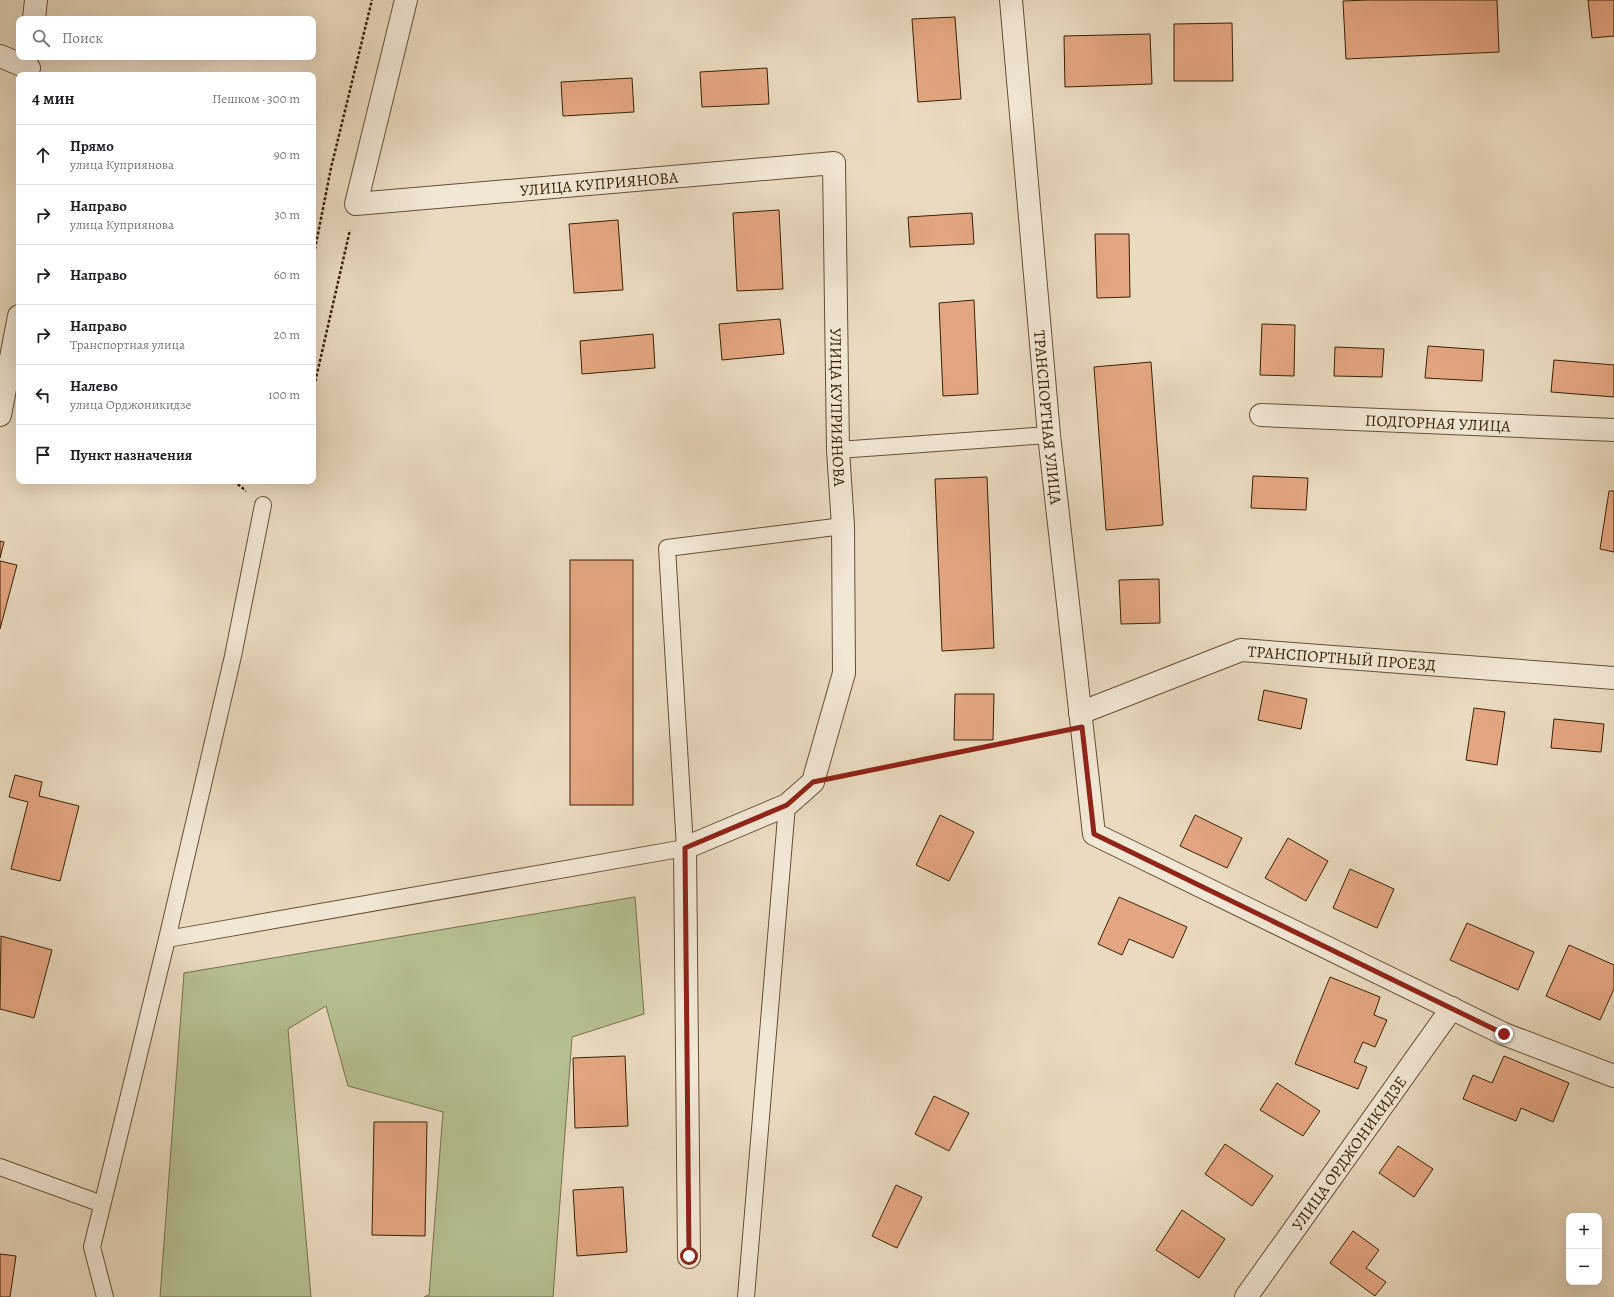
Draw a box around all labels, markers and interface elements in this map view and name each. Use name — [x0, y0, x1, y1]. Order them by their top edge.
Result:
search box — [16, 16, 316, 60]
icon: search — [30, 27, 52, 49]
text: Поиск — [62, 28, 103, 48]
text: 4 мин — [32, 87, 75, 110]
text: Пешком · 300 m — [212, 90, 300, 107]
text: Прямо — [70, 136, 114, 156]
icon: ahead — [32, 144, 54, 166]
text: 90 m — [274, 146, 300, 163]
text: улица Куприянова — [70, 156, 174, 173]
street label: УЛИЦА КУПРИЯНОВА — [519, 166, 680, 202]
text: Направо — [70, 196, 127, 216]
icon: right — [32, 204, 54, 226]
text: 30 m — [274, 206, 300, 223]
text: улица Куприянова — [70, 216, 174, 233]
icon: right — [32, 264, 54, 286]
text: Направо — [70, 265, 127, 285]
text: 60 m — [274, 266, 300, 283]
text: Направо — [70, 316, 127, 336]
icon: right — [32, 324, 54, 346]
text: 20 m — [274, 326, 300, 343]
street label: УЛИЦА КУПРИЯНОВА — [824, 328, 850, 488]
street label: ТРАНСПОРТНАЯ УЛИЦА — [1028, 329, 1067, 506]
text: Транспортная улица — [70, 336, 185, 353]
text: Налево — [70, 376, 118, 396]
icon: left — [32, 384, 54, 406]
text: 100 m — [268, 386, 300, 403]
text: улица Орджоникидзе — [70, 396, 192, 413]
street label: ПОДГОРНАЯ УЛИЦА — [1365, 409, 1512, 438]
icon: arrive — [32, 444, 54, 466]
text: Пункт назначения — [70, 445, 192, 465]
street label: ТРАНСПОРТНЫЙ ПРОЕЗД — [1247, 641, 1437, 677]
route end — [1495, 1025, 1513, 1043]
street label: УЛИЦА ОРДЖОНИКИДЗЕ — [1287, 1072, 1412, 1235]
map controls — [1566, 1213, 1602, 1285]
button: + — [1566, 1213, 1602, 1249]
route start — [680, 1247, 698, 1265]
button: − — [1566, 1249, 1602, 1285]

